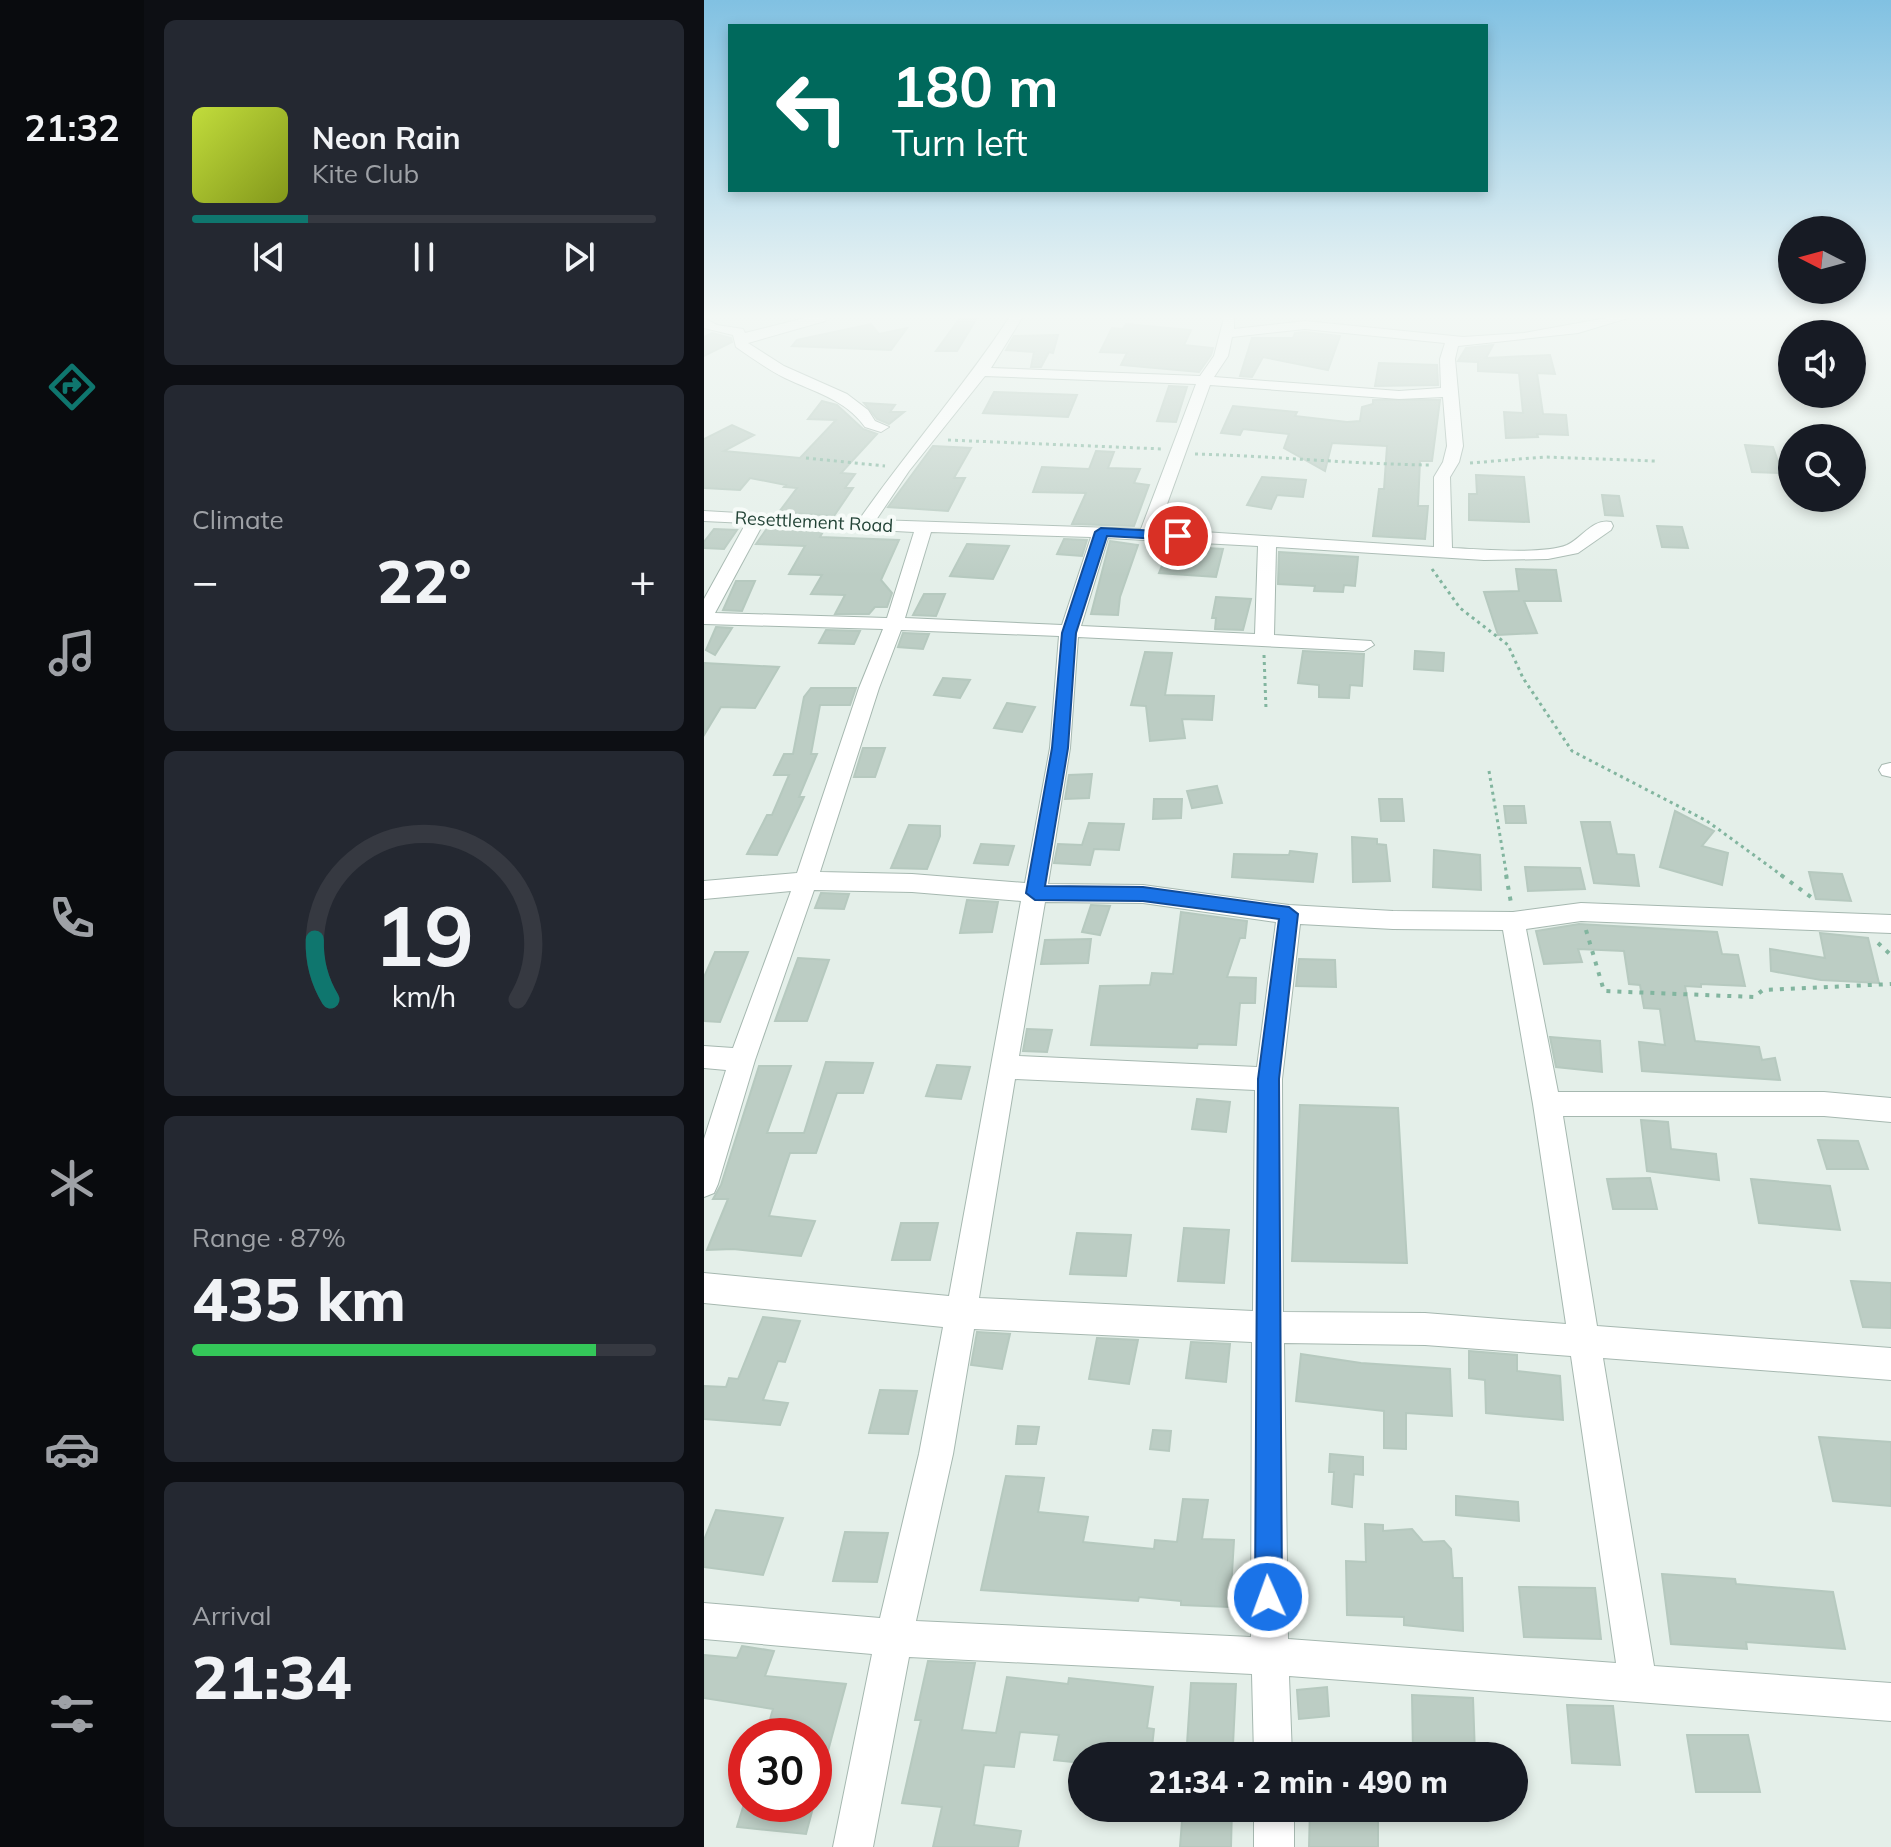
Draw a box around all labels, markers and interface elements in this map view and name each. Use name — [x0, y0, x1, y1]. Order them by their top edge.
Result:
text: 180 m — [892, 51, 1059, 121]
icon: left — [760, 56, 864, 160]
text: 21:32 — [24, 105, 120, 150]
text: Neon Rain — [312, 119, 461, 157]
text: Turn left — [892, 120, 1028, 165]
text: Kite Club — [312, 157, 419, 190]
north arrow — [1778, 216, 1866, 304]
map controls — [1778, 216, 1866, 512]
icon: previous — [247, 235, 291, 279]
icon: pause — [402, 235, 446, 279]
icon: next — [557, 235, 601, 279]
button: sound — [1778, 320, 1866, 408]
icon: directions — [44, 359, 100, 415]
button: search — [1778, 424, 1866, 512]
pin — [1144, 502, 1212, 570]
text: Climate — [192, 503, 284, 536]
street label: Resettlement Road — [734, 506, 894, 537]
icon: arrive — [1156, 514, 1200, 558]
text: 22° — [376, 543, 472, 618]
text: − — [192, 553, 218, 608]
text: + — [630, 553, 656, 608]
icon: music — [44, 625, 100, 681]
text: 19 — [374, 881, 474, 986]
icon: phone — [44, 890, 100, 946]
text: km/h — [392, 978, 456, 1014]
icon: climate — [44, 1155, 100, 1211]
text: Range · 87% — [192, 1221, 346, 1254]
text: 435 km — [192, 1261, 406, 1336]
icon: car — [44, 1421, 100, 1477]
position arrow — [1226, 1555, 1310, 1639]
text: Arrival — [192, 1599, 272, 1632]
text: 21:34 — [192, 1639, 352, 1714]
icon: filters — [44, 1686, 100, 1742]
speed limit sign: 30 — [728, 1718, 832, 1822]
text: 21:34 · 2 min · 490 m — [1148, 1763, 1448, 1801]

